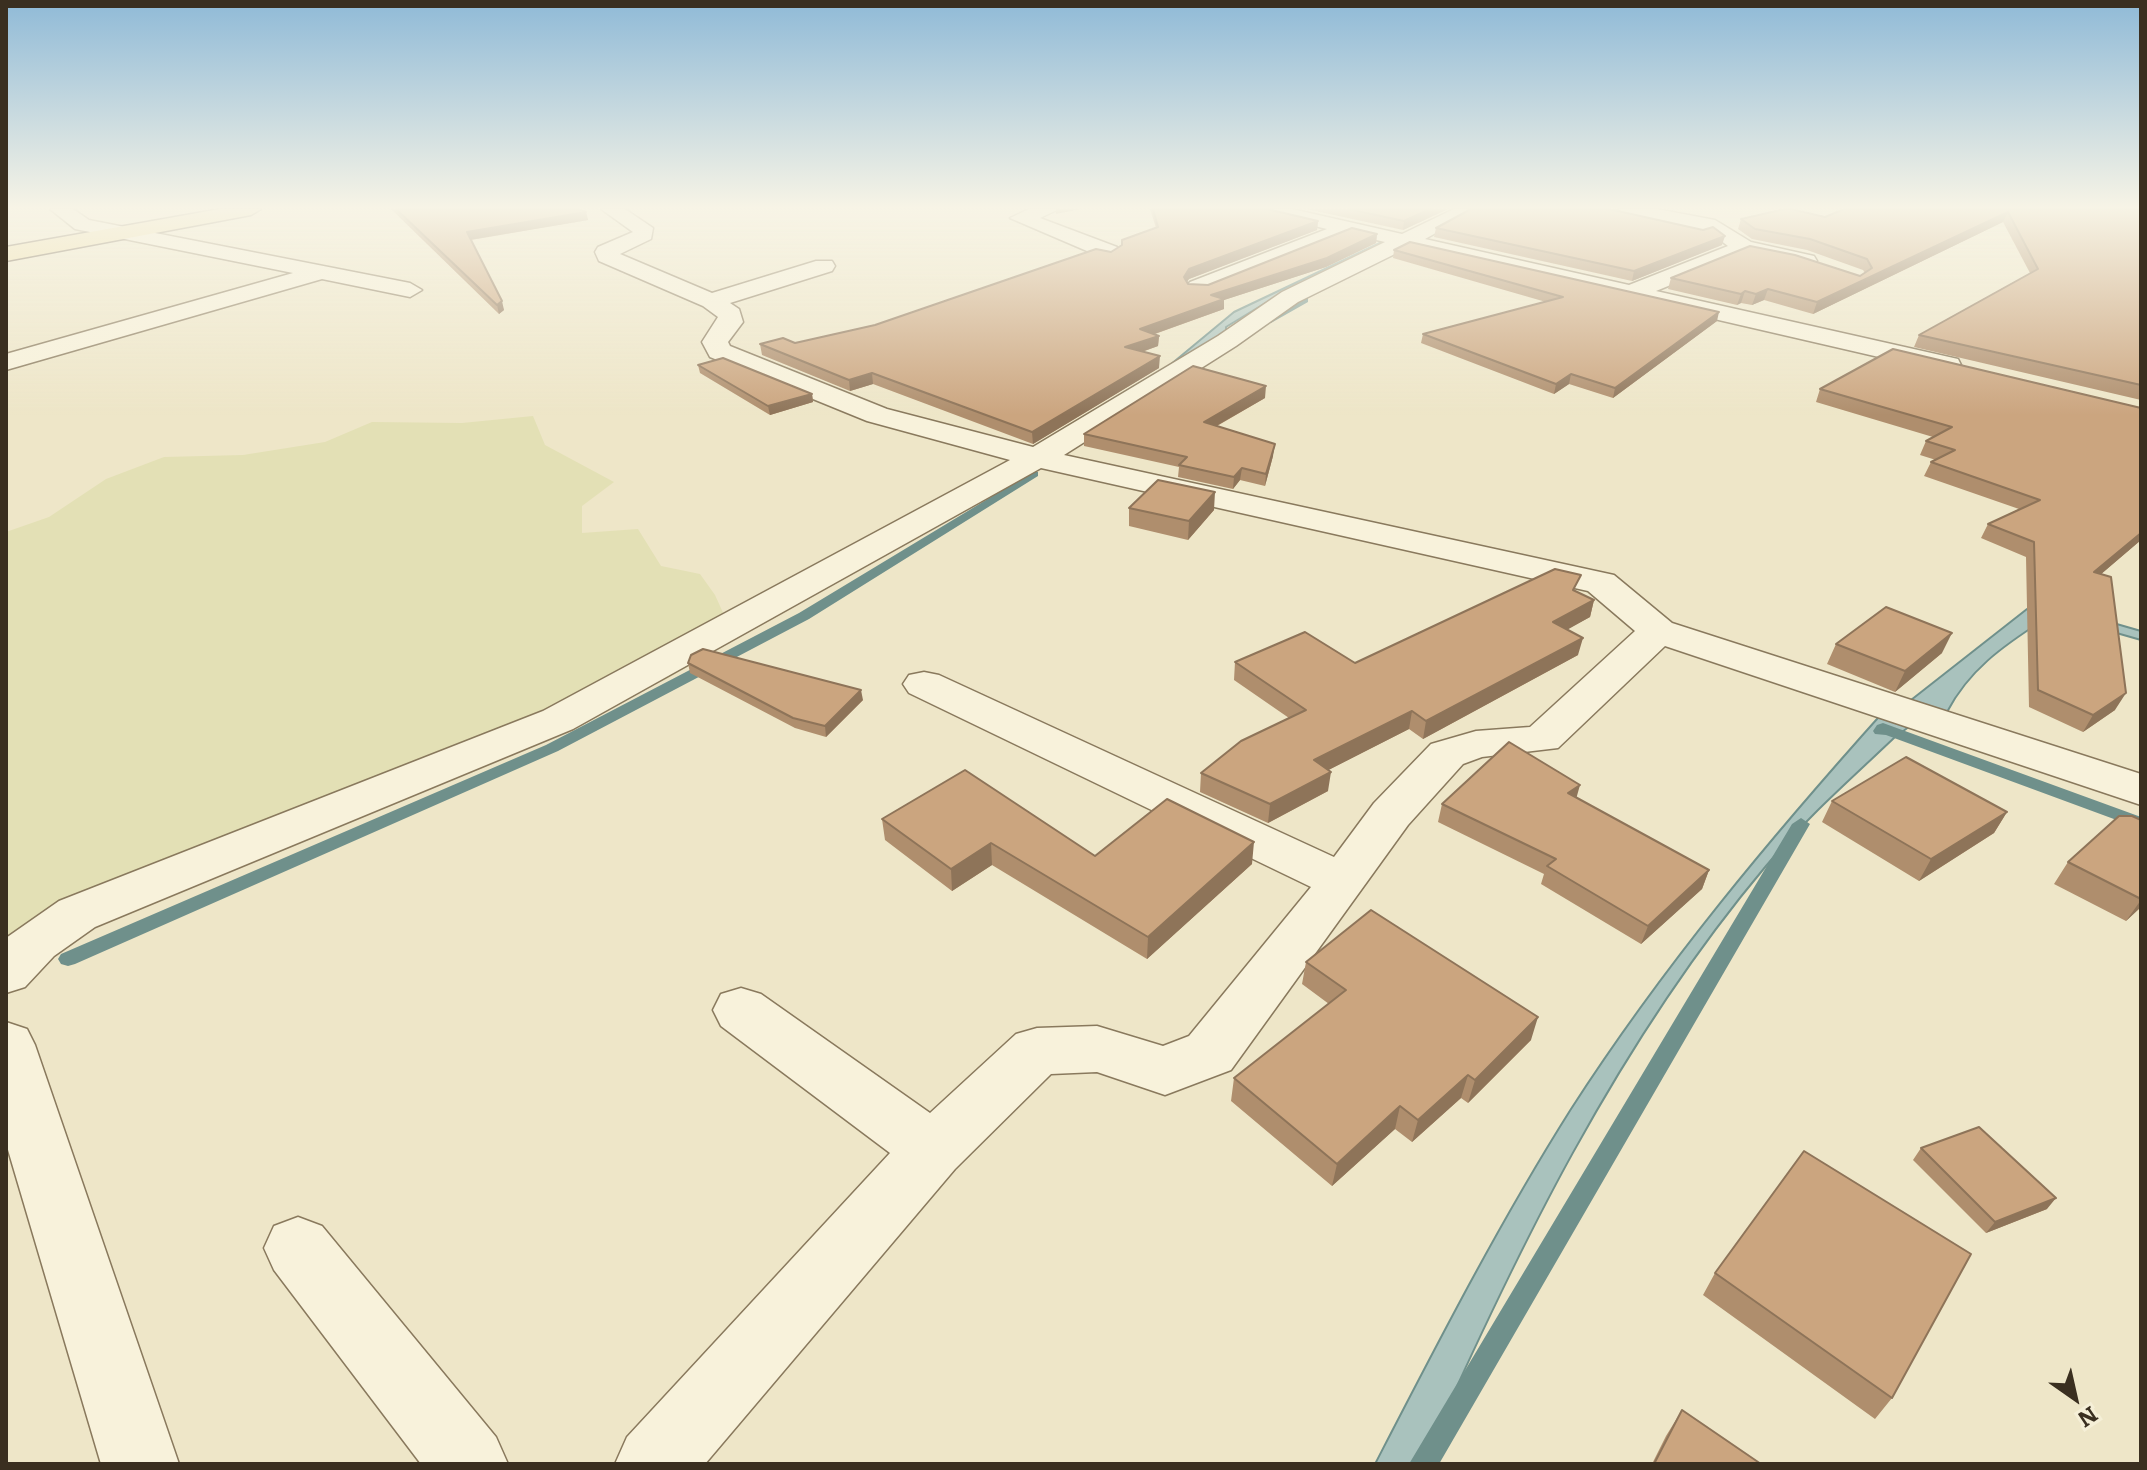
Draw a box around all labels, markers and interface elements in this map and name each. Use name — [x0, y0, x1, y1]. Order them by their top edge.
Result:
north arrow — [2035, 1358, 2115, 1438]
text: N — [2072, 1399, 2106, 1437]

